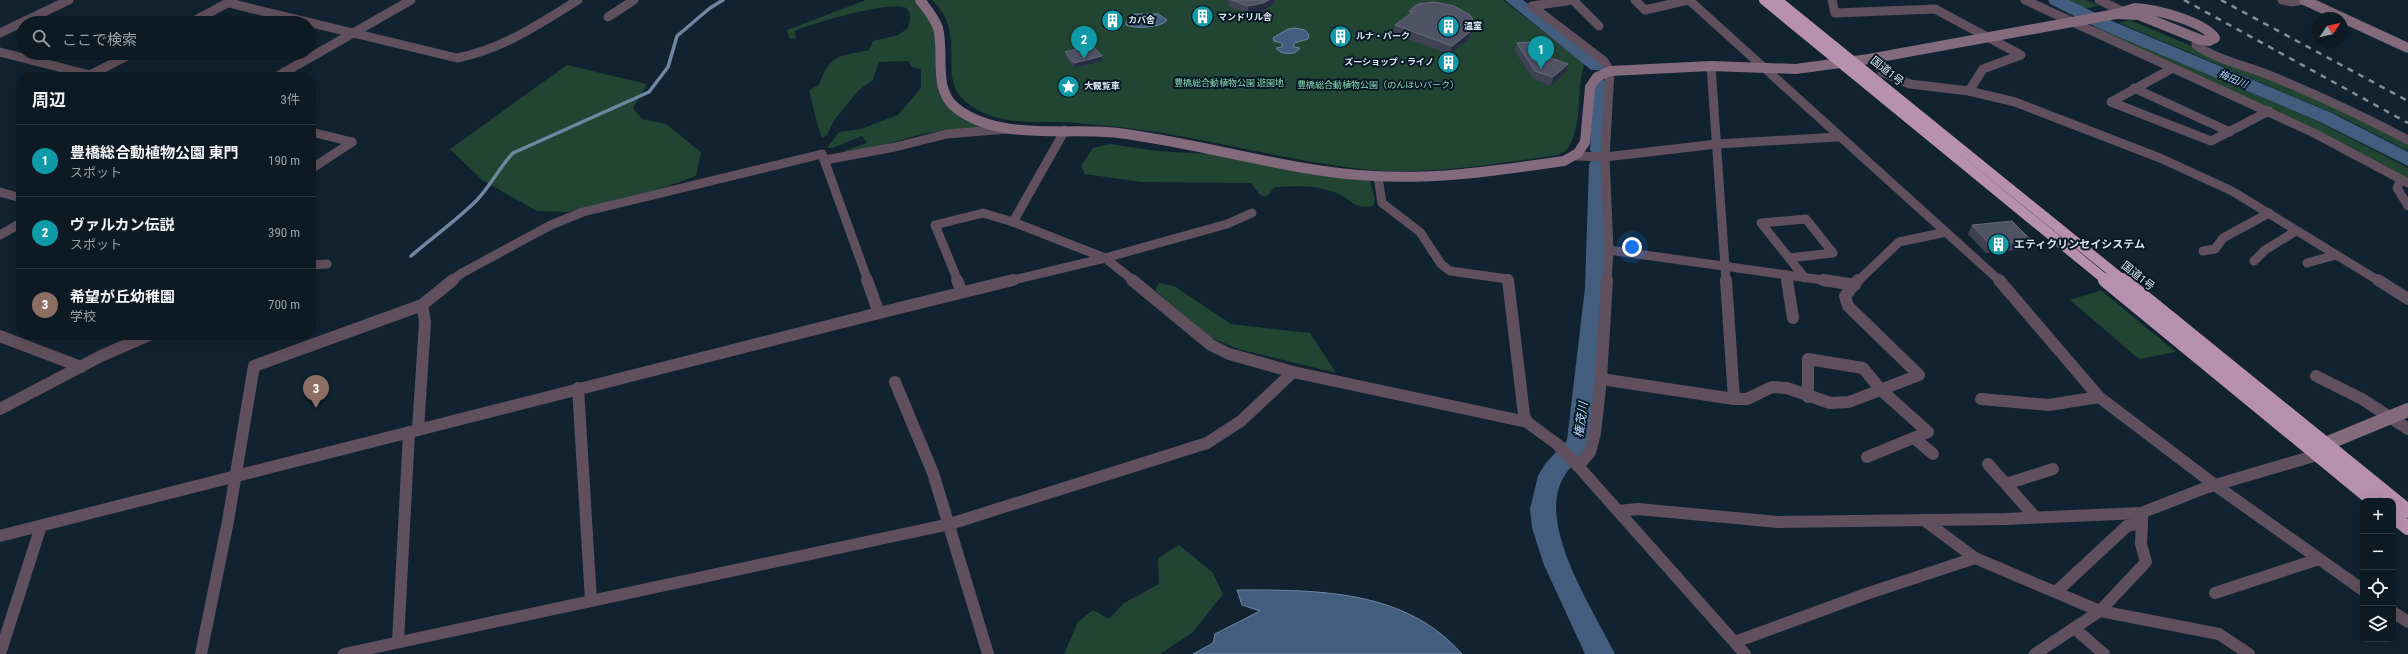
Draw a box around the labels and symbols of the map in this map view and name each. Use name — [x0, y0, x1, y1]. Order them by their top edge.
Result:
building icon: マンドリル舎 — [1189, 4, 1215, 30]
building icon: カバ舎 — [1099, 7, 1125, 33]
place label: マンドリル舎 — [1218, 12, 1272, 22]
north arrow — [2312, 12, 2348, 48]
building icon: 温室 — [1436, 13, 1462, 39]
place label: カバ舎 — [1128, 15, 1155, 25]
place label: 温室 — [1464, 21, 1482, 31]
building icon: ルナ・パーク — [1327, 23, 1353, 49]
pin: 2 — [1071, 26, 1097, 59]
place label: ルナ・パーク — [1356, 31, 1410, 41]
pin: 1 — [1528, 36, 1554, 69]
building icon: ズーショップ・ライノ — [1436, 49, 1462, 75]
street label: 国道1号 — [1868, 54, 1906, 88]
place label: ズーショップ・ライノ — [1344, 57, 1434, 67]
water label: 梅田川 — [2217, 68, 2250, 90]
place icon: 大観覧車 — [1056, 73, 1082, 99]
park label: 豊橋総合動植物公園 遊園地 — [1174, 77, 1284, 88]
park label: 豊橋総合動植物公園（のんほいパーク） — [1297, 79, 1459, 90]
place label: 大観覧車 — [1084, 81, 1120, 91]
building icon: エティクリンセイシステム — [1986, 231, 2012, 257]
your location — [1622, 237, 1642, 257]
place label: エティクリンセイシステム — [2014, 238, 2145, 251]
street label: 国道1号 — [2119, 259, 2157, 293]
pin: 3 — [303, 375, 329, 408]
water label: 権茂川 — [1572, 399, 1591, 439]

